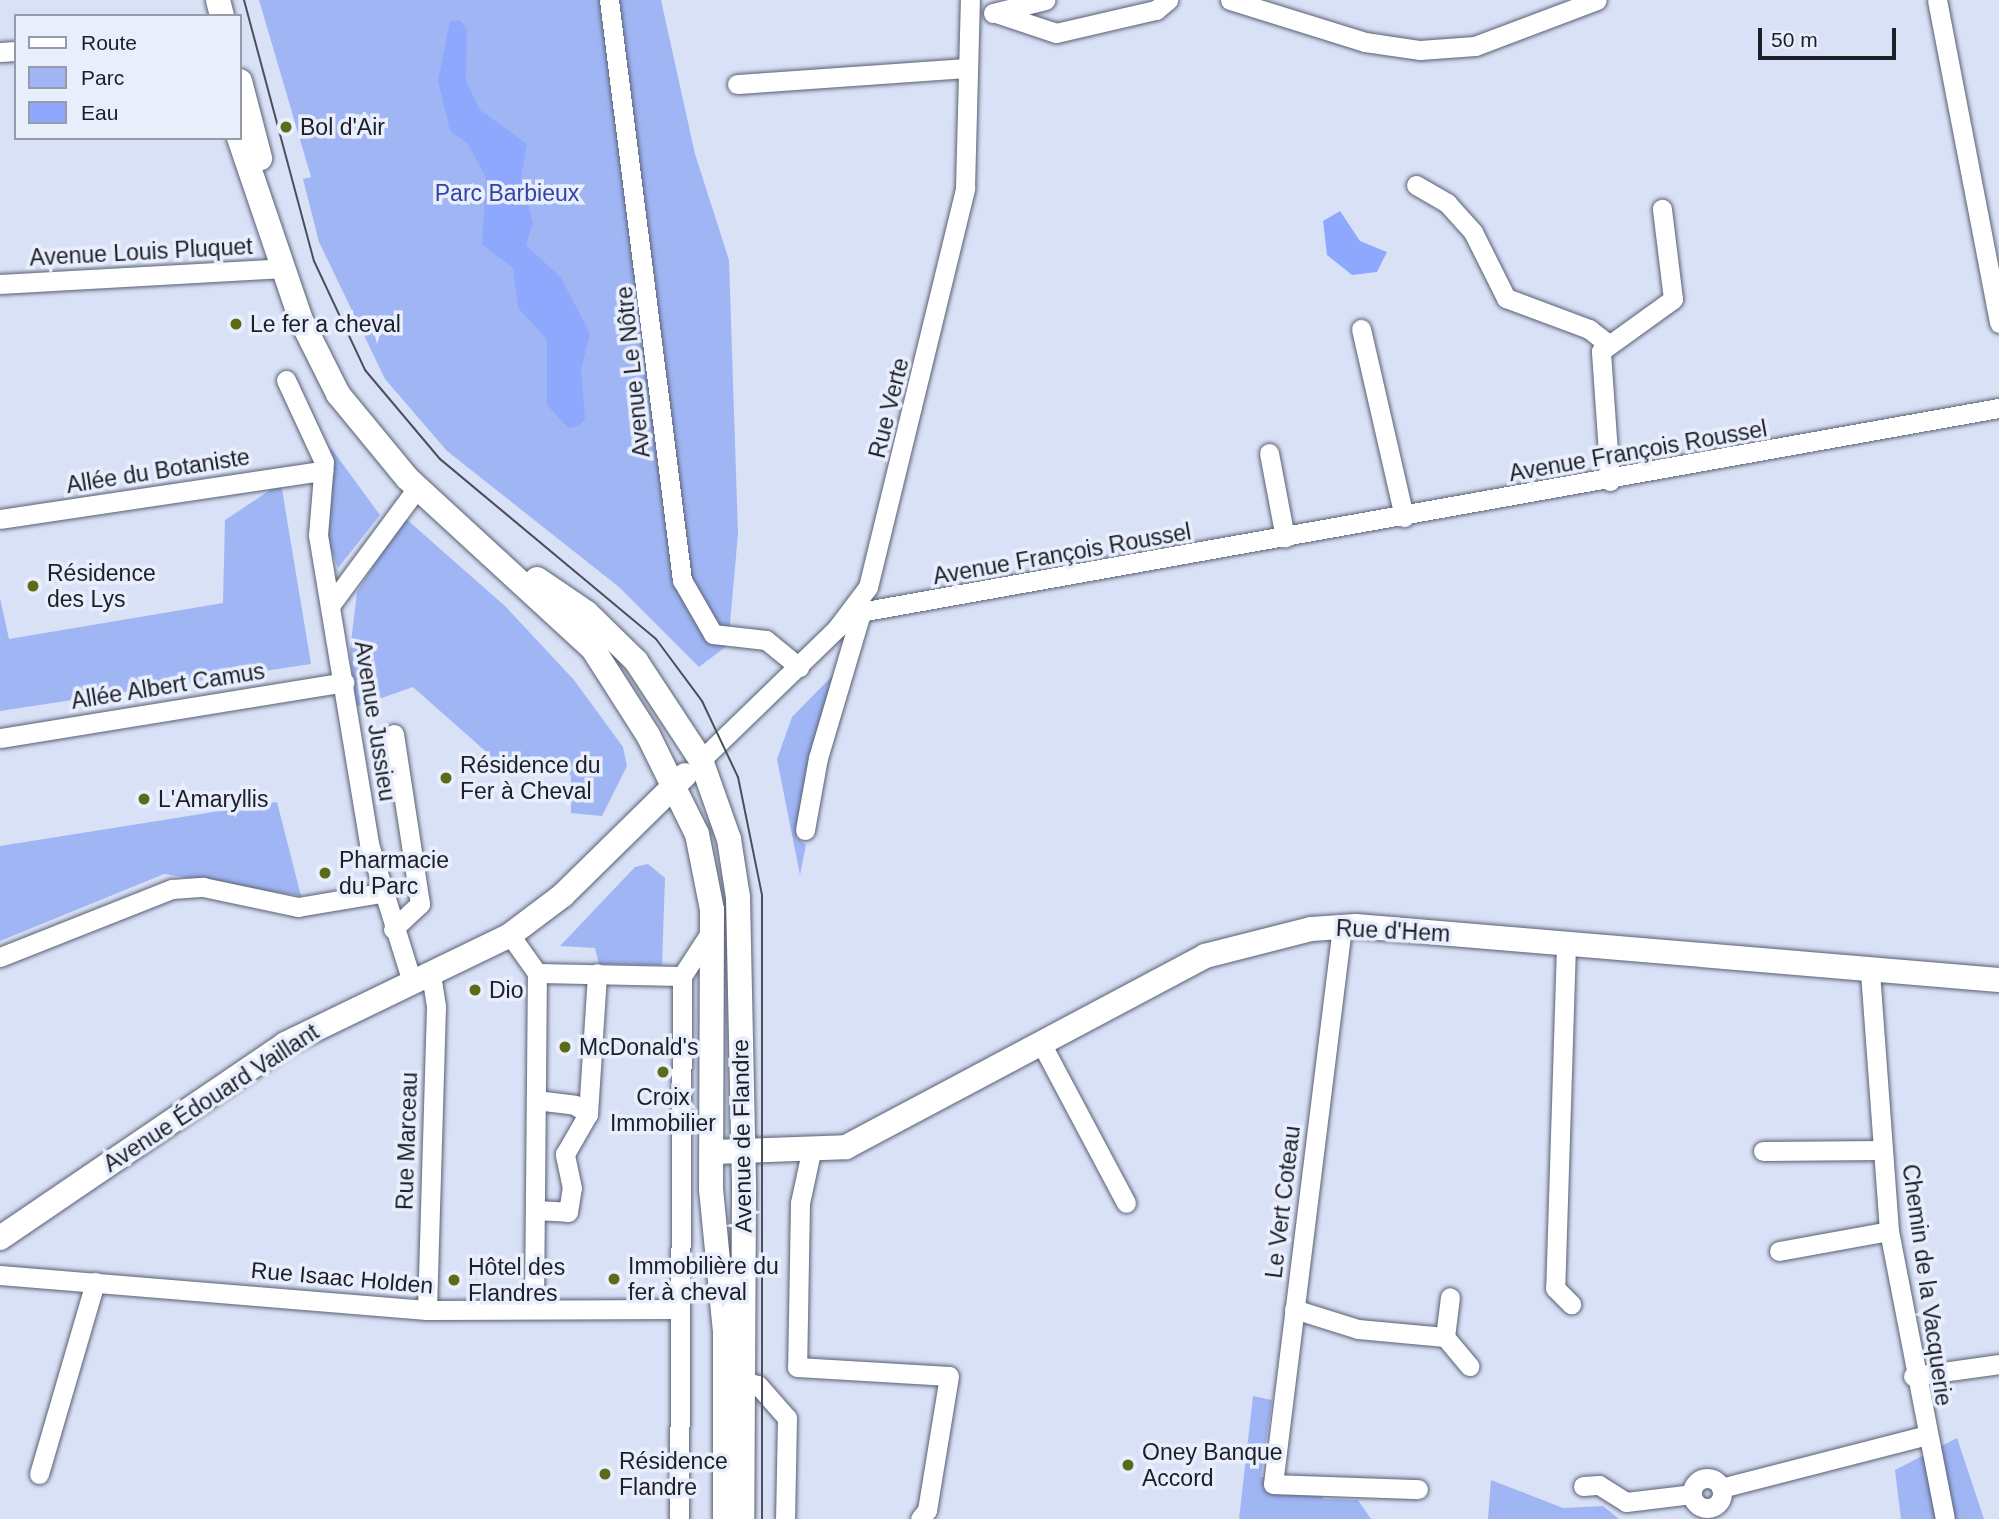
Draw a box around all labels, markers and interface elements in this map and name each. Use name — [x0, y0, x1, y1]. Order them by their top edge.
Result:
legend — [14, 14, 242, 140]
scale bar — [1761, 14, 1899, 58]
text: 50 m — [1771, 28, 1818, 51]
text: Route — [81, 31, 137, 54]
text: Parc — [81, 66, 124, 89]
text: Eau — [81, 101, 118, 124]
place label: Bol d'Air — [300, 113, 385, 141]
marker: Bol d'Air — [278, 119, 294, 135]
park label: Parc Barbieux — [435, 179, 579, 207]
street label: Avenue Louis Pluquet — [29, 232, 253, 272]
street label: Avenue Le Nôtre — [610, 285, 656, 459]
place label: Le fer a cheval — [250, 310, 401, 338]
marker: Le fer a cheval — [228, 316, 244, 332]
street label: Rue Verte — [863, 355, 915, 461]
street label: Avenue François Roussel — [1507, 415, 1769, 487]
street label: Allée du Botaniste — [64, 443, 252, 499]
street label: Avenue François Roussel — [931, 518, 1193, 590]
place label: Résidence des Lys — [47, 559, 156, 613]
marker: Résidence des Lys — [25, 578, 41, 594]
street label: Avenue Jussieu — [349, 639, 401, 803]
street label: Allée Albert Camus — [69, 657, 267, 715]
place label: Résidence du Fer à Cheval — [460, 751, 601, 805]
marker: Résidence du Fer à Cheval — [438, 770, 454, 786]
place label: L'Amaryllis — [158, 785, 268, 813]
marker: L'Amaryllis — [136, 791, 152, 807]
place label: Pharmacie du Parc — [339, 846, 449, 900]
marker: Pharmacie du Parc — [317, 865, 333, 881]
street label: Rue d'Hem — [1335, 914, 1451, 948]
place label: Dio — [489, 976, 524, 1004]
marker: Dio — [467, 982, 483, 998]
street label: Avenue Édouard Vaillant — [98, 1018, 324, 1178]
place label: McDonald's — [579, 1033, 698, 1061]
marker: McDonald's — [557, 1039, 573, 1055]
street label: Avenue de Flandre — [727, 1039, 757, 1233]
marker: Croix Immobilier — [655, 1064, 671, 1080]
street label: Rue Marceau — [391, 1072, 423, 1210]
place label: Croix Immobilier — [610, 1083, 716, 1137]
street label: Le Vert Coteau — [1260, 1124, 1306, 1280]
street label: Chemin de la Vacquerie — [1896, 1162, 1958, 1408]
place label: Immobilière du fer à cheval — [628, 1252, 779, 1306]
place label: Hôtel des Flandres — [468, 1253, 565, 1307]
street label: Rue Isaac Holden — [250, 1256, 434, 1300]
marker: Immobilière du fer à cheval — [606, 1271, 622, 1287]
marker: Hôtel des Flandres — [446, 1272, 462, 1288]
place label: Oney Banque Accord — [1142, 1438, 1283, 1492]
place label: Résidence Flandre — [619, 1447, 728, 1501]
marker: Oney Banque Accord — [1120, 1457, 1136, 1473]
marker: Résidence Flandre — [597, 1466, 613, 1482]

